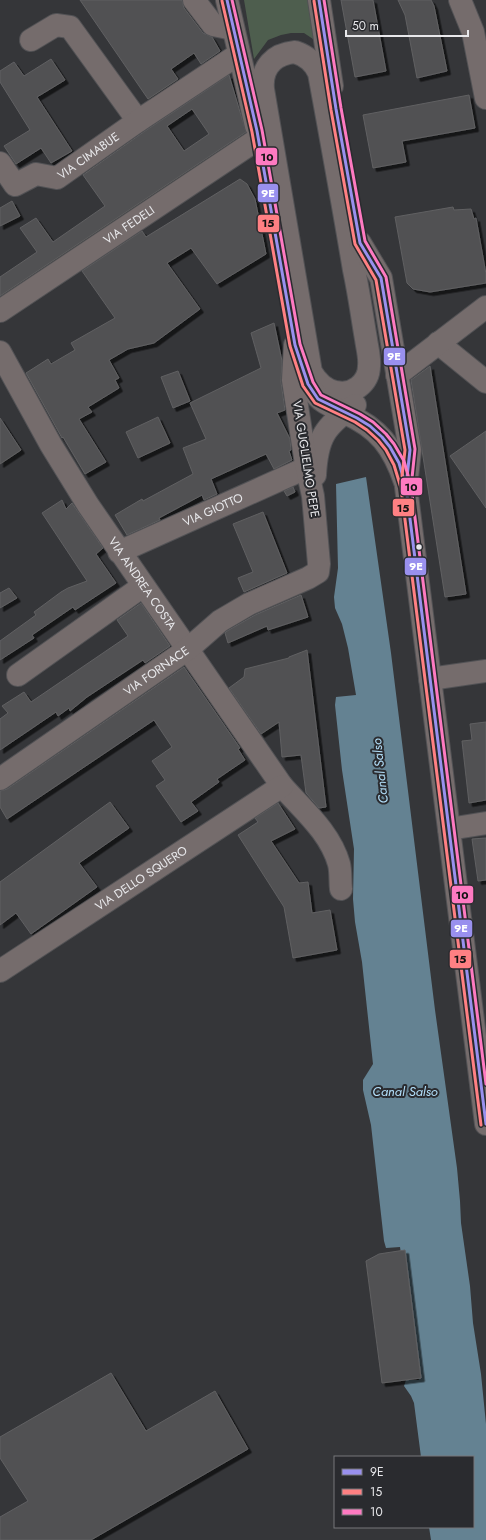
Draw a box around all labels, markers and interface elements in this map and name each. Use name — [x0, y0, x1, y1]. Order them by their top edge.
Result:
scale bar — [346, 12, 468, 38]
text: 50 m — [352, 17, 379, 35]
street label: VIA CIMABUE — [54, 128, 123, 184]
line badge: 10 — [255, 147, 278, 166]
text: 10 — [261, 149, 273, 165]
line badge: 9E — [257, 183, 279, 203]
text: 9E — [261, 185, 275, 201]
street label: VIA FEDELI — [100, 201, 158, 249]
line badge: 15 — [257, 214, 280, 233]
text: 15 — [262, 215, 274, 231]
line badge: 9E — [383, 347, 406, 366]
text: 9E — [387, 348, 401, 364]
street label: VIA GUGLIELMO PEPE — [288, 399, 324, 519]
line badge: 10 — [400, 477, 423, 496]
text: 10 — [405, 479, 417, 495]
street label: VIA GIOTTO — [180, 488, 246, 531]
line badge: 15 — [392, 498, 415, 517]
text: 15 — [397, 500, 409, 516]
street label: VIA ANDREA COSTA — [104, 533, 181, 634]
unlabelled marker — [414, 542, 424, 552]
line badge: 9E — [404, 557, 427, 576]
text: 9E — [409, 558, 423, 574]
street label: VIA FORNACE — [120, 642, 193, 700]
water label: Canal Salso — [367, 737, 393, 805]
street label: VIA DELLO SQUERO — [92, 841, 191, 915]
line badge: 10 — [451, 885, 474, 904]
text: 10 — [456, 887, 468, 903]
line badge: 9E — [450, 919, 473, 938]
text: 9E — [454, 920, 468, 936]
line badge: 15 — [449, 949, 472, 969]
text: 15 — [454, 951, 466, 967]
water label: Canal Salso — [372, 1082, 438, 1101]
legend — [334, 1456, 474, 1528]
text: 9E — [370, 1463, 384, 1481]
text: 15 — [370, 1483, 382, 1501]
text: 10 — [370, 1503, 383, 1521]

